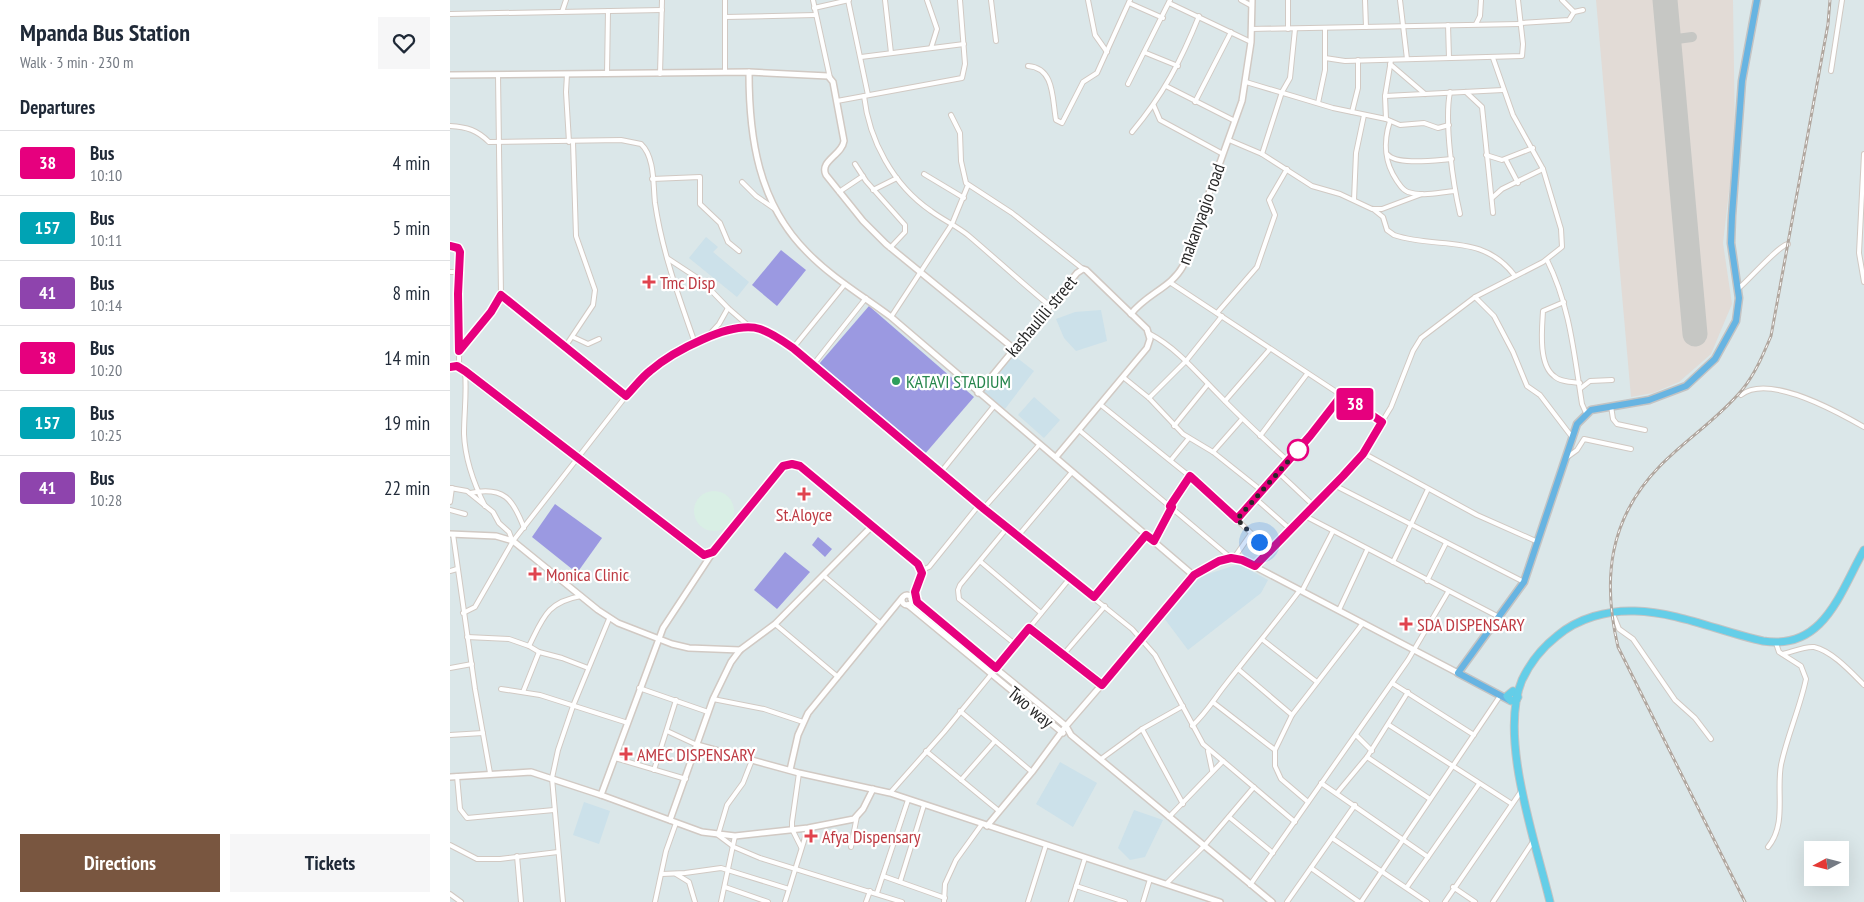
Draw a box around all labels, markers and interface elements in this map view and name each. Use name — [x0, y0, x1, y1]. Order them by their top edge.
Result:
text: Mpanda Bus Station — [20, 17, 190, 48]
button: heart — [378, 17, 430, 69]
text: Walk · 3 min · 230 m — [20, 52, 133, 72]
text: Departures — [20, 95, 95, 119]
text: Bus — [90, 141, 114, 165]
text: 38 — [39, 151, 56, 174]
text: 4 min — [393, 151, 430, 175]
street label: makanyagio road — [1172, 160, 1230, 268]
text: 10:10 — [90, 165, 122, 185]
text: Bus — [90, 206, 114, 230]
text: 157 — [35, 216, 60, 239]
text: 5 min — [393, 216, 430, 240]
text: 10:11 — [90, 230, 122, 250]
text: Bus — [90, 271, 114, 295]
place label: Tmc Disp — [660, 271, 716, 294]
street label: kashaulili street — [1000, 271, 1082, 361]
marker: Tmc Disp — [642, 275, 656, 289]
text: 41 — [39, 281, 56, 304]
text: 8 min — [393, 281, 430, 305]
text: 10:14 — [90, 295, 122, 315]
text: Bus — [90, 336, 114, 360]
text: 38 — [39, 346, 56, 369]
text: 14 min — [384, 346, 430, 370]
text: 10:20 — [90, 360, 122, 380]
place label: KATAVI STADIUM — [906, 370, 1011, 393]
marker: KATAVI STADIUM — [890, 375, 902, 387]
line badge: 38 — [1332, 388, 1378, 420]
text: 38 — [1346, 392, 1364, 415]
text: Bus — [90, 401, 114, 425]
text: 157 — [35, 411, 60, 434]
text: 19 min — [384, 411, 430, 435]
text: 10:25 — [90, 425, 122, 445]
unlabelled marker — [1287, 439, 1309, 461]
text: Bus — [90, 466, 114, 490]
text: 41 — [39, 476, 56, 499]
text: 22 min — [384, 476, 430, 500]
marker: St.Aloyce — [797, 487, 811, 501]
text: 10:28 — [90, 490, 122, 510]
place label: St.Aloyce — [776, 503, 832, 526]
your location — [1247, 530, 1272, 555]
place label: Monica Clinic — [546, 563, 630, 586]
marker: Monica Clinic — [528, 567, 542, 581]
place label: SDA DISPENSARY — [1417, 613, 1525, 636]
marker: SDA DISPENSARY — [1399, 617, 1413, 631]
street label: Two way — [1003, 681, 1059, 733]
place label: AMEC DISPENSARY — [637, 743, 756, 766]
marker: AMEC DISPENSARY — [619, 747, 633, 761]
place label: Afya Dispensary — [822, 825, 921, 848]
marker: Afya Dispensary — [804, 829, 818, 843]
button: Directions — [20, 834, 220, 892]
button: Tickets — [230, 834, 430, 892]
north arrow — [1804, 841, 1849, 886]
map controls — [1804, 841, 1849, 886]

